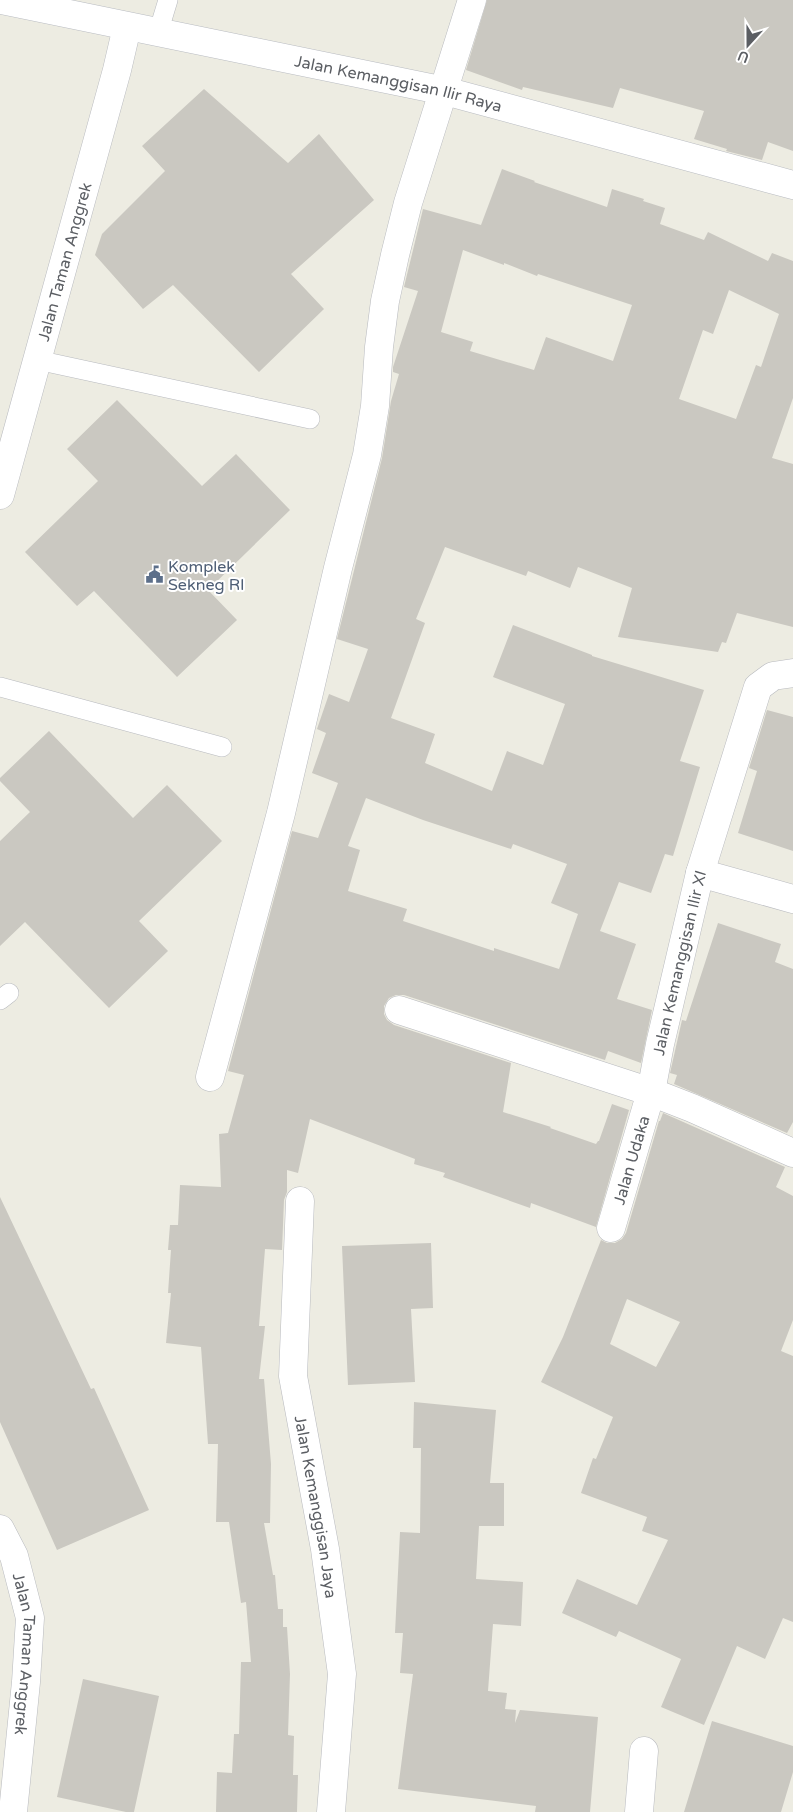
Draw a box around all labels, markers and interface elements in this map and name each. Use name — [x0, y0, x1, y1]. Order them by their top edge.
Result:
north arrow — [723, 20, 773, 70]
text: U — [736, 47, 752, 67]
street label: Jalan Kemanggisan Ilir Raya — [293, 51, 504, 117]
street label: Jalan Taman Anggrek — [34, 180, 97, 344]
place label: Komplek Sekneg RI — [168, 557, 245, 595]
public building icon: Komplek Sekneg RI — [144, 565, 164, 585]
street label: Jalan Kemanggisan Ilir XI — [649, 868, 711, 1057]
street label: Jalan Udaka — [609, 1113, 655, 1207]
street label: Jalan Kemanggisan Jaya — [290, 1414, 341, 1600]
street label: Jalan Taman Anggrek — [8, 1571, 39, 1736]

